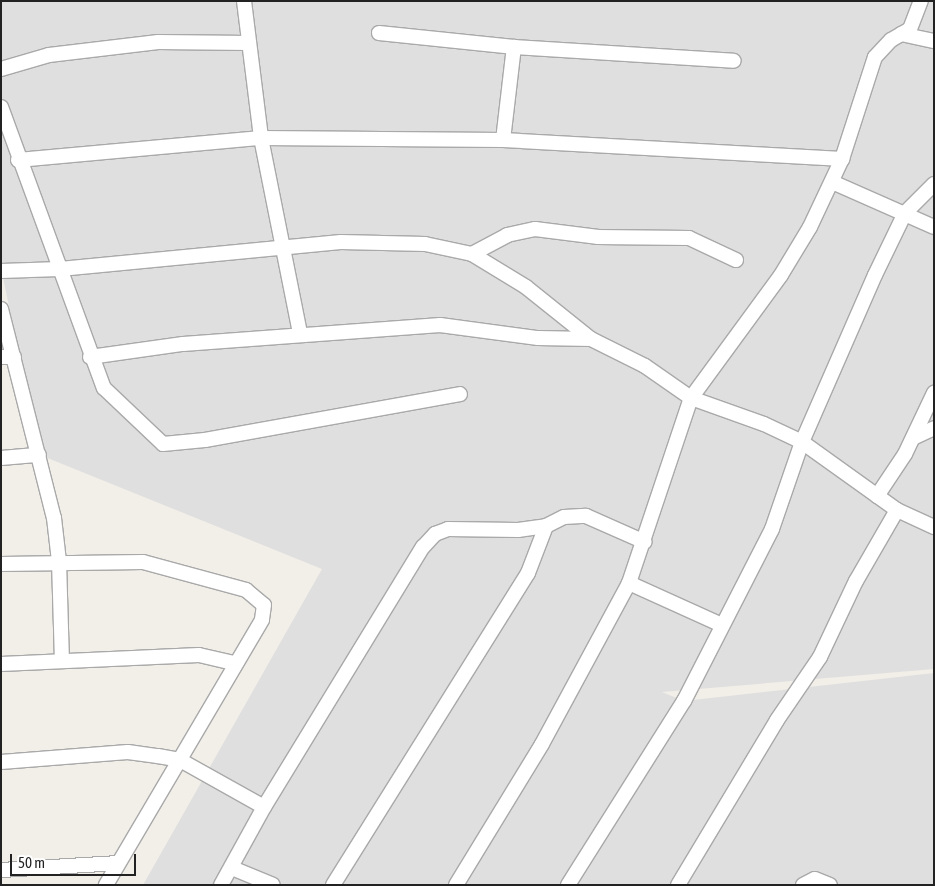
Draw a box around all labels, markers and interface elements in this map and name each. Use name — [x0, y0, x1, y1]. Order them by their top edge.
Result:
scale bar — [12, 844, 139, 876]
text: 50 m — [18, 854, 45, 871]

